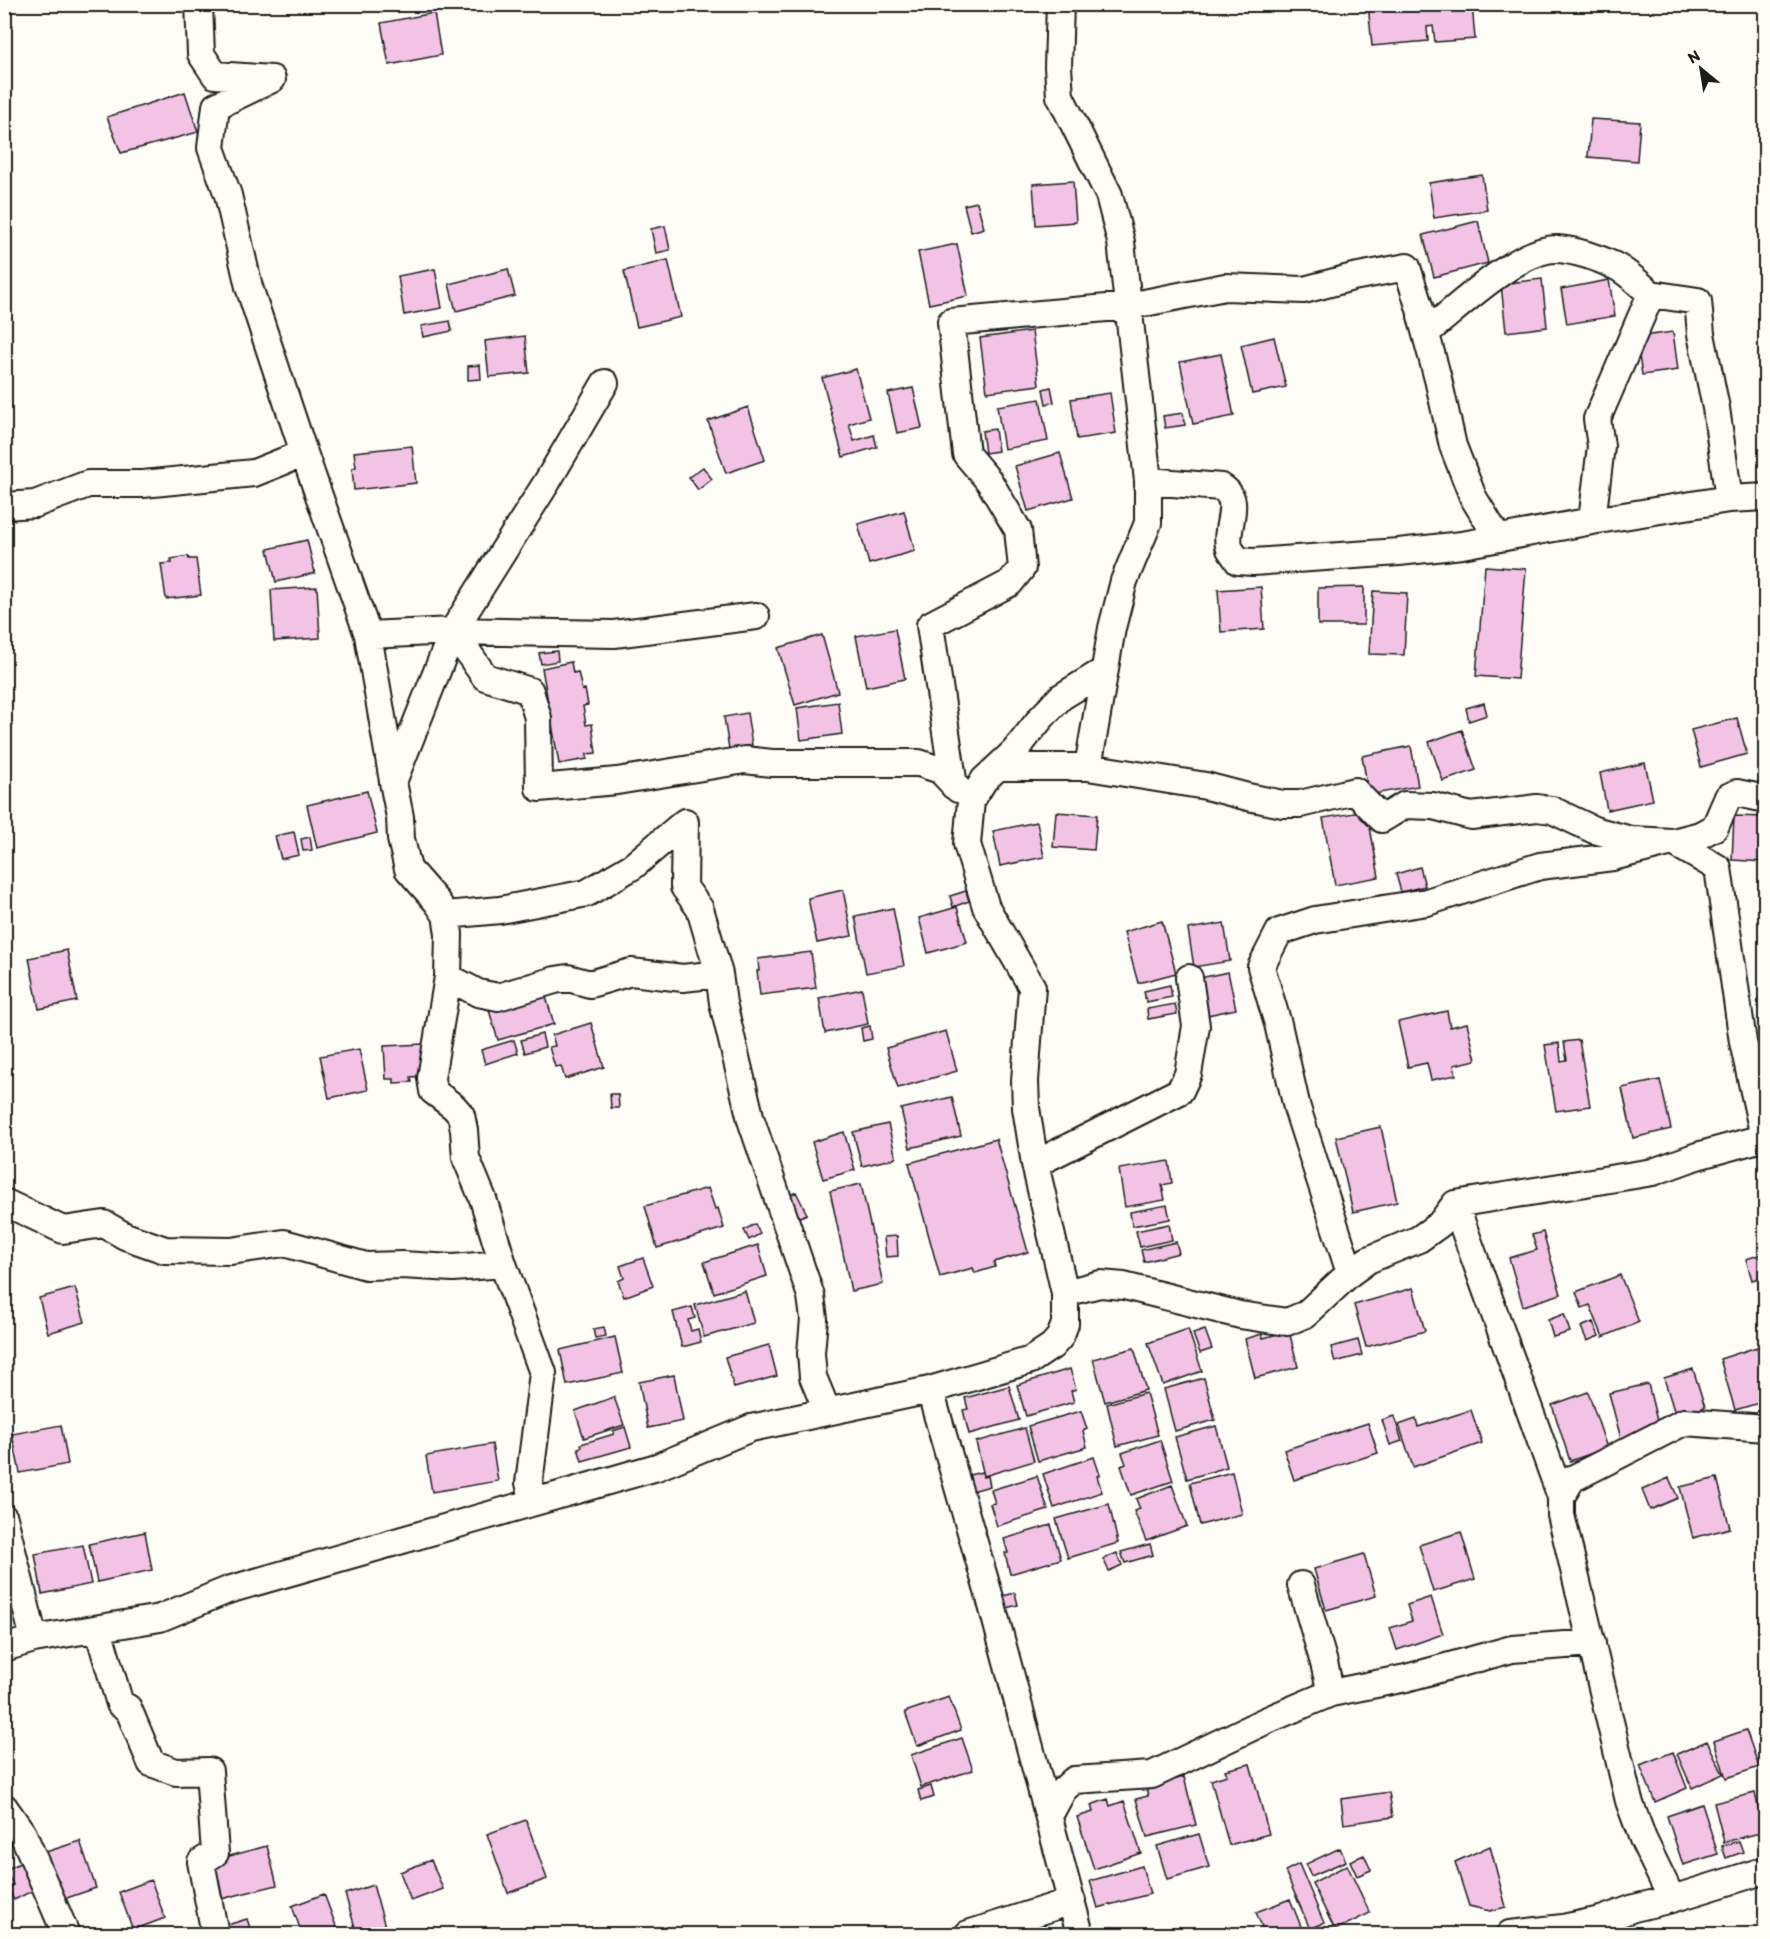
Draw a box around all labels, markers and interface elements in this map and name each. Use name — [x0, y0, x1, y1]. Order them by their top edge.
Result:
north arrow — [1671, 39, 1731, 99]
text: N — [1684, 46, 1703, 67]

